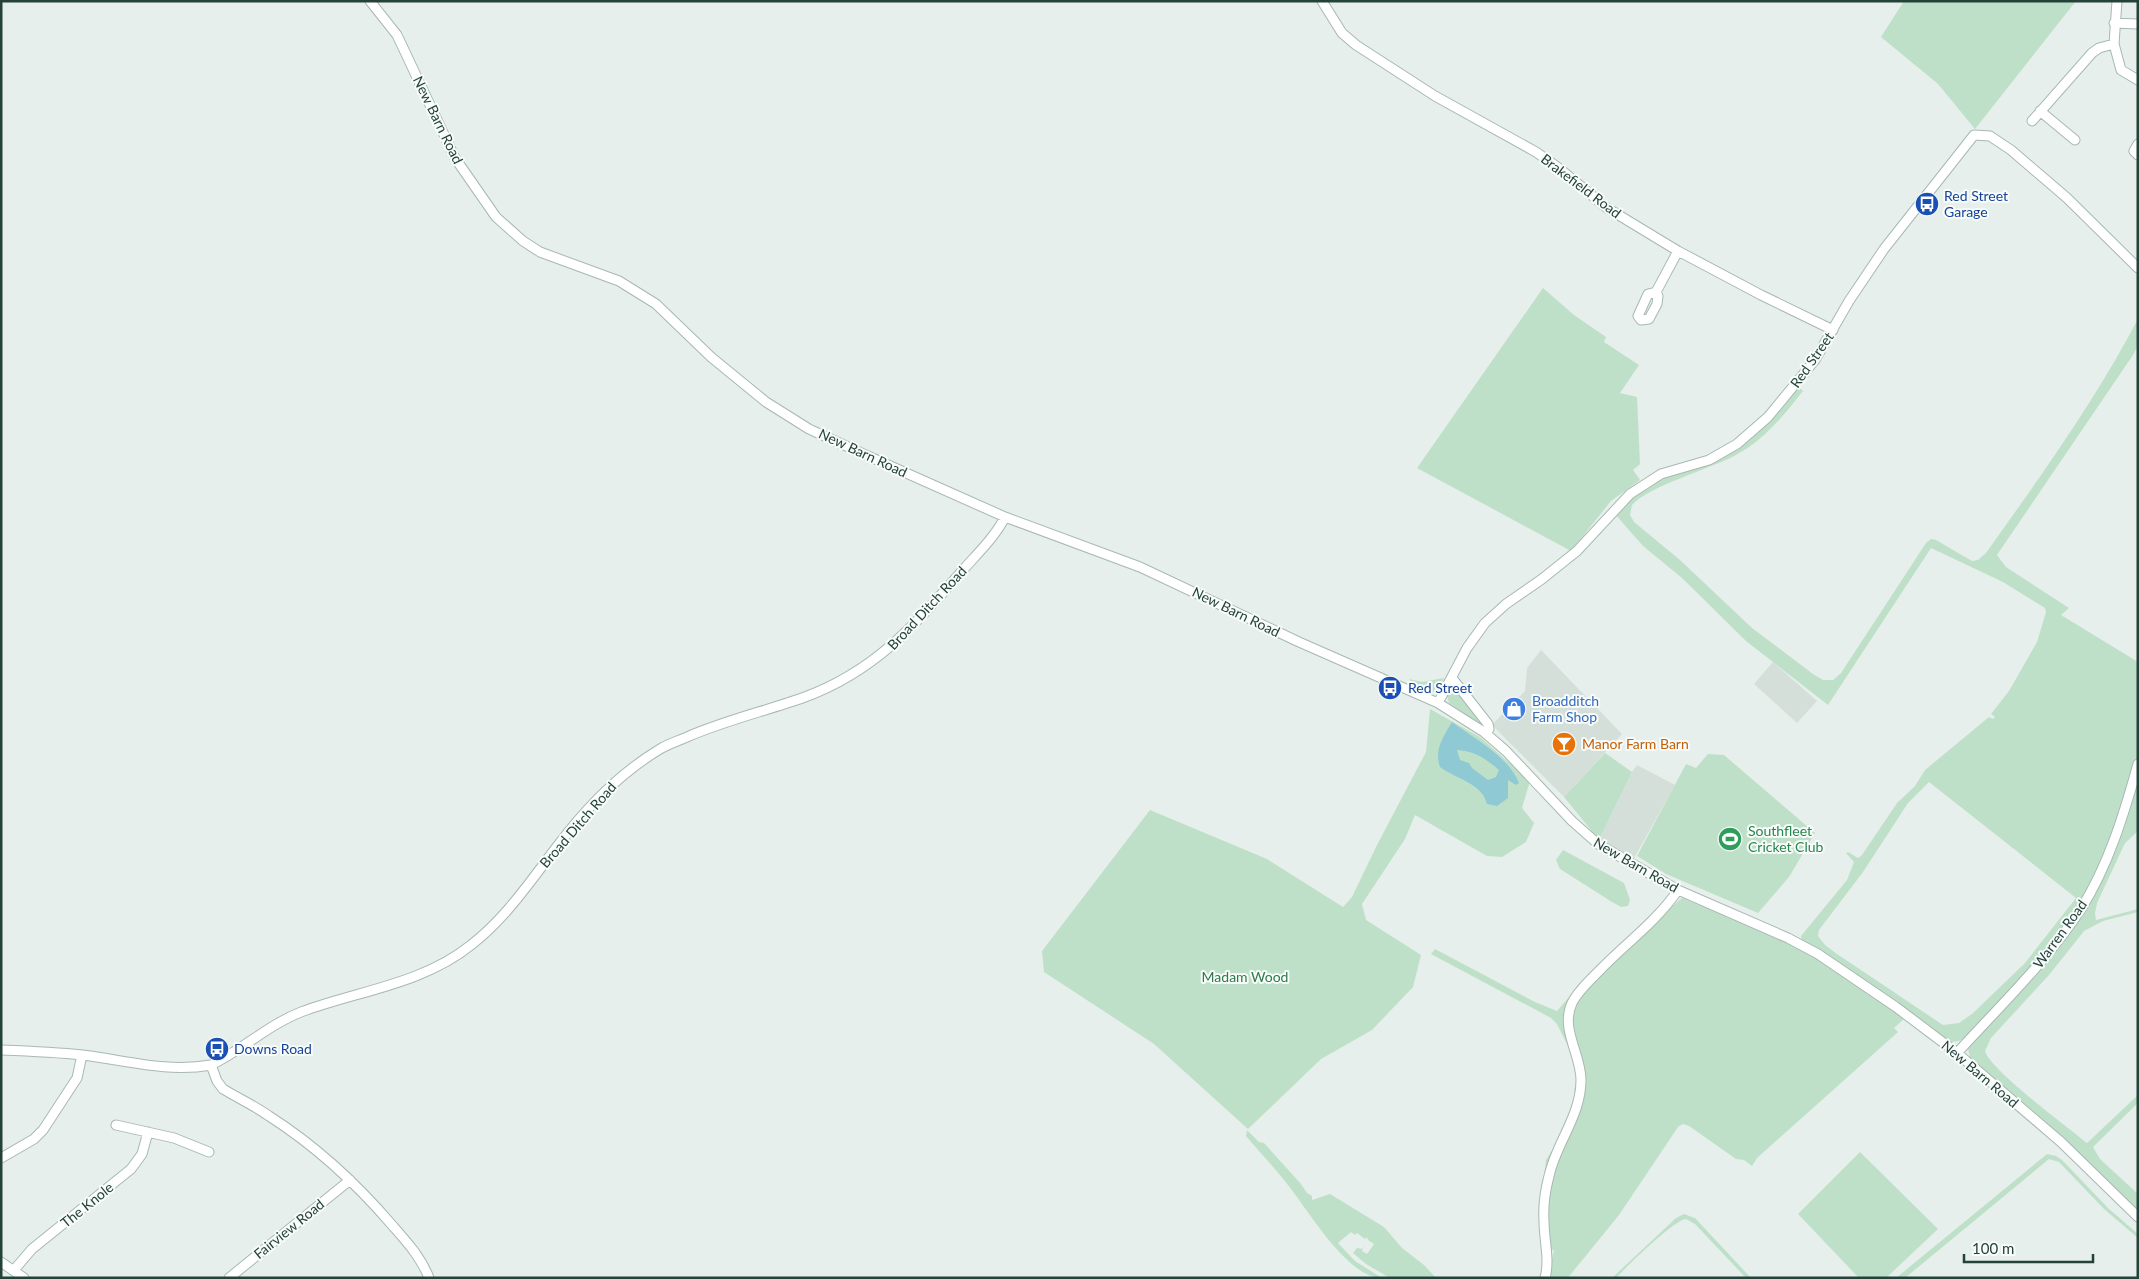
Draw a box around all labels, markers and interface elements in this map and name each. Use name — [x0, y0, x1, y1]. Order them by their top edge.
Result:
street label: New Barn Road — [410, 73, 467, 166]
street label: Brakefield Road — [1538, 150, 1625, 221]
place label: Red Street Garage — [1944, 187, 2008, 220]
bus stop icon: Red Street Garage — [1914, 191, 1940, 217]
street label: Red Street — [1786, 329, 1837, 391]
street label: New Barn Road — [816, 425, 910, 480]
street label: Broad Ditch Road — [884, 562, 970, 653]
street label: New Barn Road — [1190, 583, 1283, 640]
bus stop icon: Red Street — [1377, 675, 1403, 701]
place label: Red Street — [1408, 679, 1472, 696]
place label: Broadditch Farm Shop — [1532, 692, 1599, 725]
shop icon: Broadditch Farm Shop — [1501, 696, 1527, 722]
bar icon: Manor Farm Barn — [1551, 731, 1577, 757]
place label: Manor Farm Barn — [1582, 735, 1689, 752]
street label: Broad Ditch Road — [536, 778, 619, 871]
place label: Southfleet Cricket Club — [1748, 822, 1824, 855]
sports icon: Southfleet Cricket Club — [1717, 826, 1743, 852]
street label: New Barn Road — [1591, 833, 1682, 896]
street label: Warren Road — [2029, 896, 2090, 971]
park label: Madam Wood — [1202, 968, 1288, 985]
bus stop icon: Downs Road — [204, 1036, 230, 1062]
street label: New Barn Road — [1938, 1036, 2022, 1111]
place label: Downs Road — [234, 1040, 312, 1057]
street label: The Knole — [57, 1178, 116, 1231]
street label: Fairview Road — [250, 1195, 327, 1262]
scale bar — [1964, 1232, 2093, 1264]
text: 100 m — [1972, 1239, 2014, 1257]

